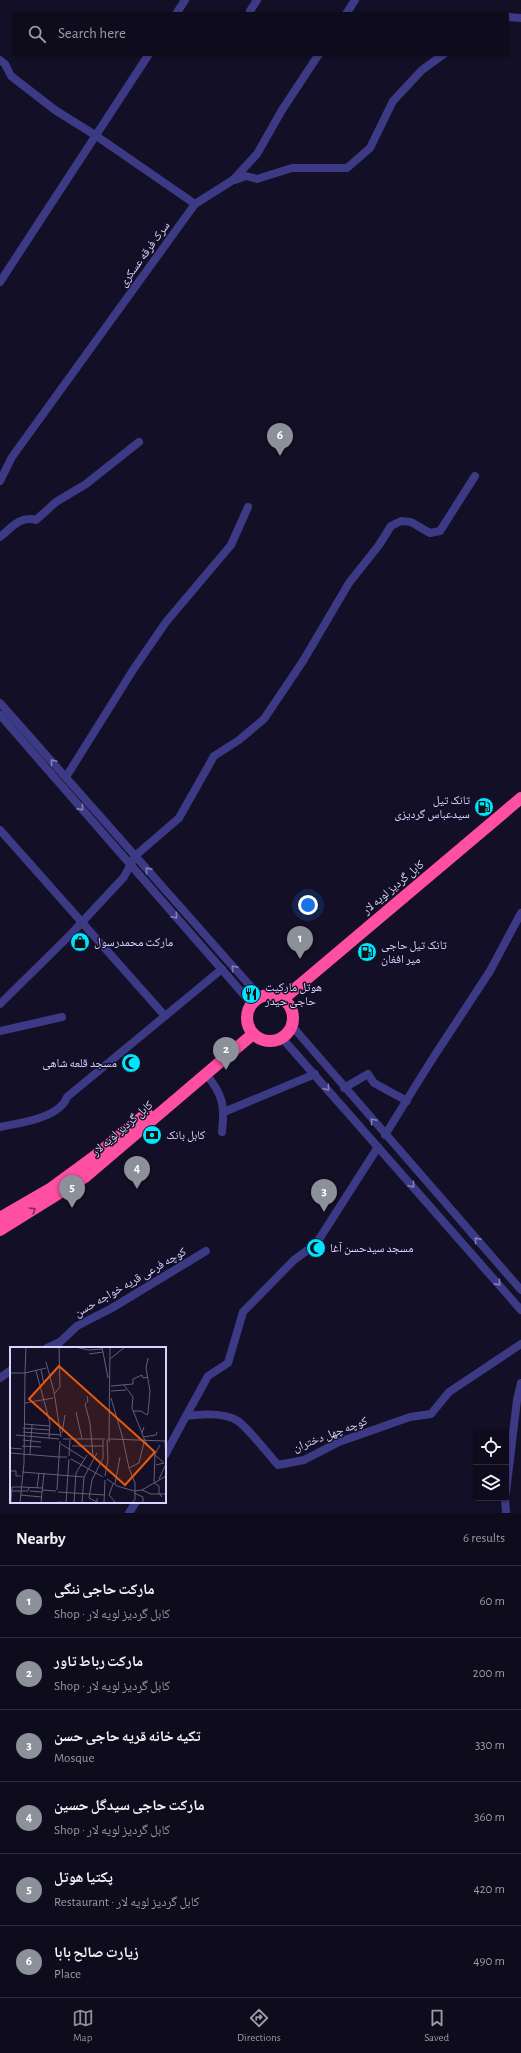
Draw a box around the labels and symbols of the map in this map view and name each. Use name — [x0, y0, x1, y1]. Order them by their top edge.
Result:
street label: سرک فرقه عسکری — [116, 219, 173, 289]
pin: 6 — [267, 423, 293, 456]
one-way arrow — [50, 760, 57, 767]
place label: تانک تیل سیدعباس گردیزی — [394, 794, 470, 821]
fuel station icon: تانک تیل سیدعباس گردیزی — [473, 796, 495, 818]
one-way arrow — [76, 803, 83, 810]
street label: کابل گردیز لویه لار — [359, 858, 427, 918]
one-way arrow — [145, 867, 153, 875]
your location — [298, 895, 318, 915]
one-way arrow — [171, 911, 178, 919]
pin: 1 — [287, 926, 313, 959]
shop icon: مارکت محمدرسول — [69, 931, 91, 953]
place label: مارکت محمدرسول — [94, 936, 173, 949]
place label: تانک تیل حاجی میر افغان — [381, 939, 447, 966]
fuel station icon: تانک تیل حاجی میر افغان — [356, 941, 378, 963]
one-way arrow — [232, 965, 239, 972]
place label: هوتل مارکیت حاجی حیدر — [264, 981, 322, 1008]
restaurant icon: هوتل مارکیت حاجی حیدر — [240, 983, 262, 1005]
pin: 2 — [213, 1037, 239, 1070]
mosque icon: مسجد قلعه شاهی — [120, 1052, 142, 1074]
place label: مسجد قلعه شاهی — [42, 1057, 117, 1070]
one-way arrow — [322, 1083, 329, 1090]
street label: کابل گردیز لویه لار — [88, 1098, 156, 1159]
one-way arrow — [370, 1118, 377, 1126]
bank icon: کابل بانک — [141, 1124, 163, 1146]
place label: کابل بانک — [166, 1129, 205, 1142]
pin: 4 — [124, 1156, 150, 1189]
pin: 5 — [59, 1175, 85, 1208]
pin: 3 — [311, 1179, 337, 1212]
one-way arrow — [408, 1181, 415, 1188]
one-way arrow — [29, 1207, 36, 1214]
mosque icon: مسجد سیدحسن آغا — [305, 1237, 327, 1259]
one-way arrow — [474, 1237, 481, 1244]
place label: مسجد سیدحسن آغا — [330, 1241, 414, 1255]
street label: کوچه فرعی قریه خواجه حسن — [72, 1245, 189, 1320]
one-way arrow — [493, 1279, 500, 1286]
inset map — [10, 1347, 166, 1503]
street label: کوچه چهل دختران — [291, 1414, 369, 1455]

